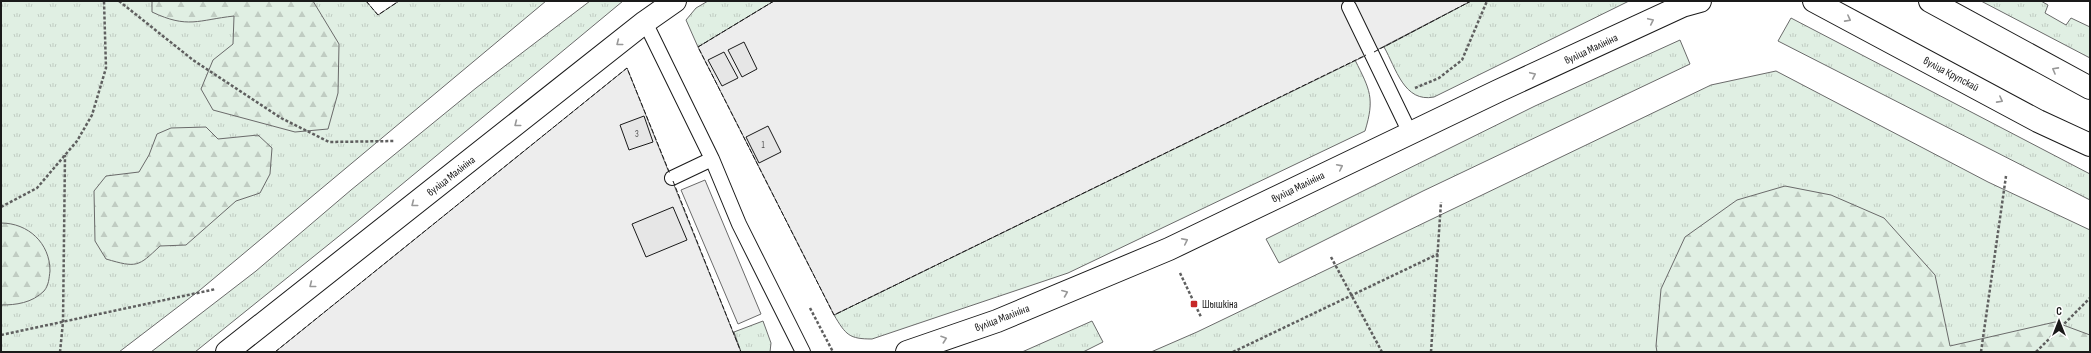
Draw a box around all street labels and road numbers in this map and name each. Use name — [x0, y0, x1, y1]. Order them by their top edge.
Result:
street label: вуліца Малініна — [1562, 31, 1620, 67]
street label: вуліца Крупскай — [1921, 54, 1981, 94]
street label: вуліца Малініна — [424, 153, 478, 199]
street label: вуліца Малініна — [1269, 169, 1327, 205]
street label: вуліца Малініна — [973, 302, 1031, 334]

